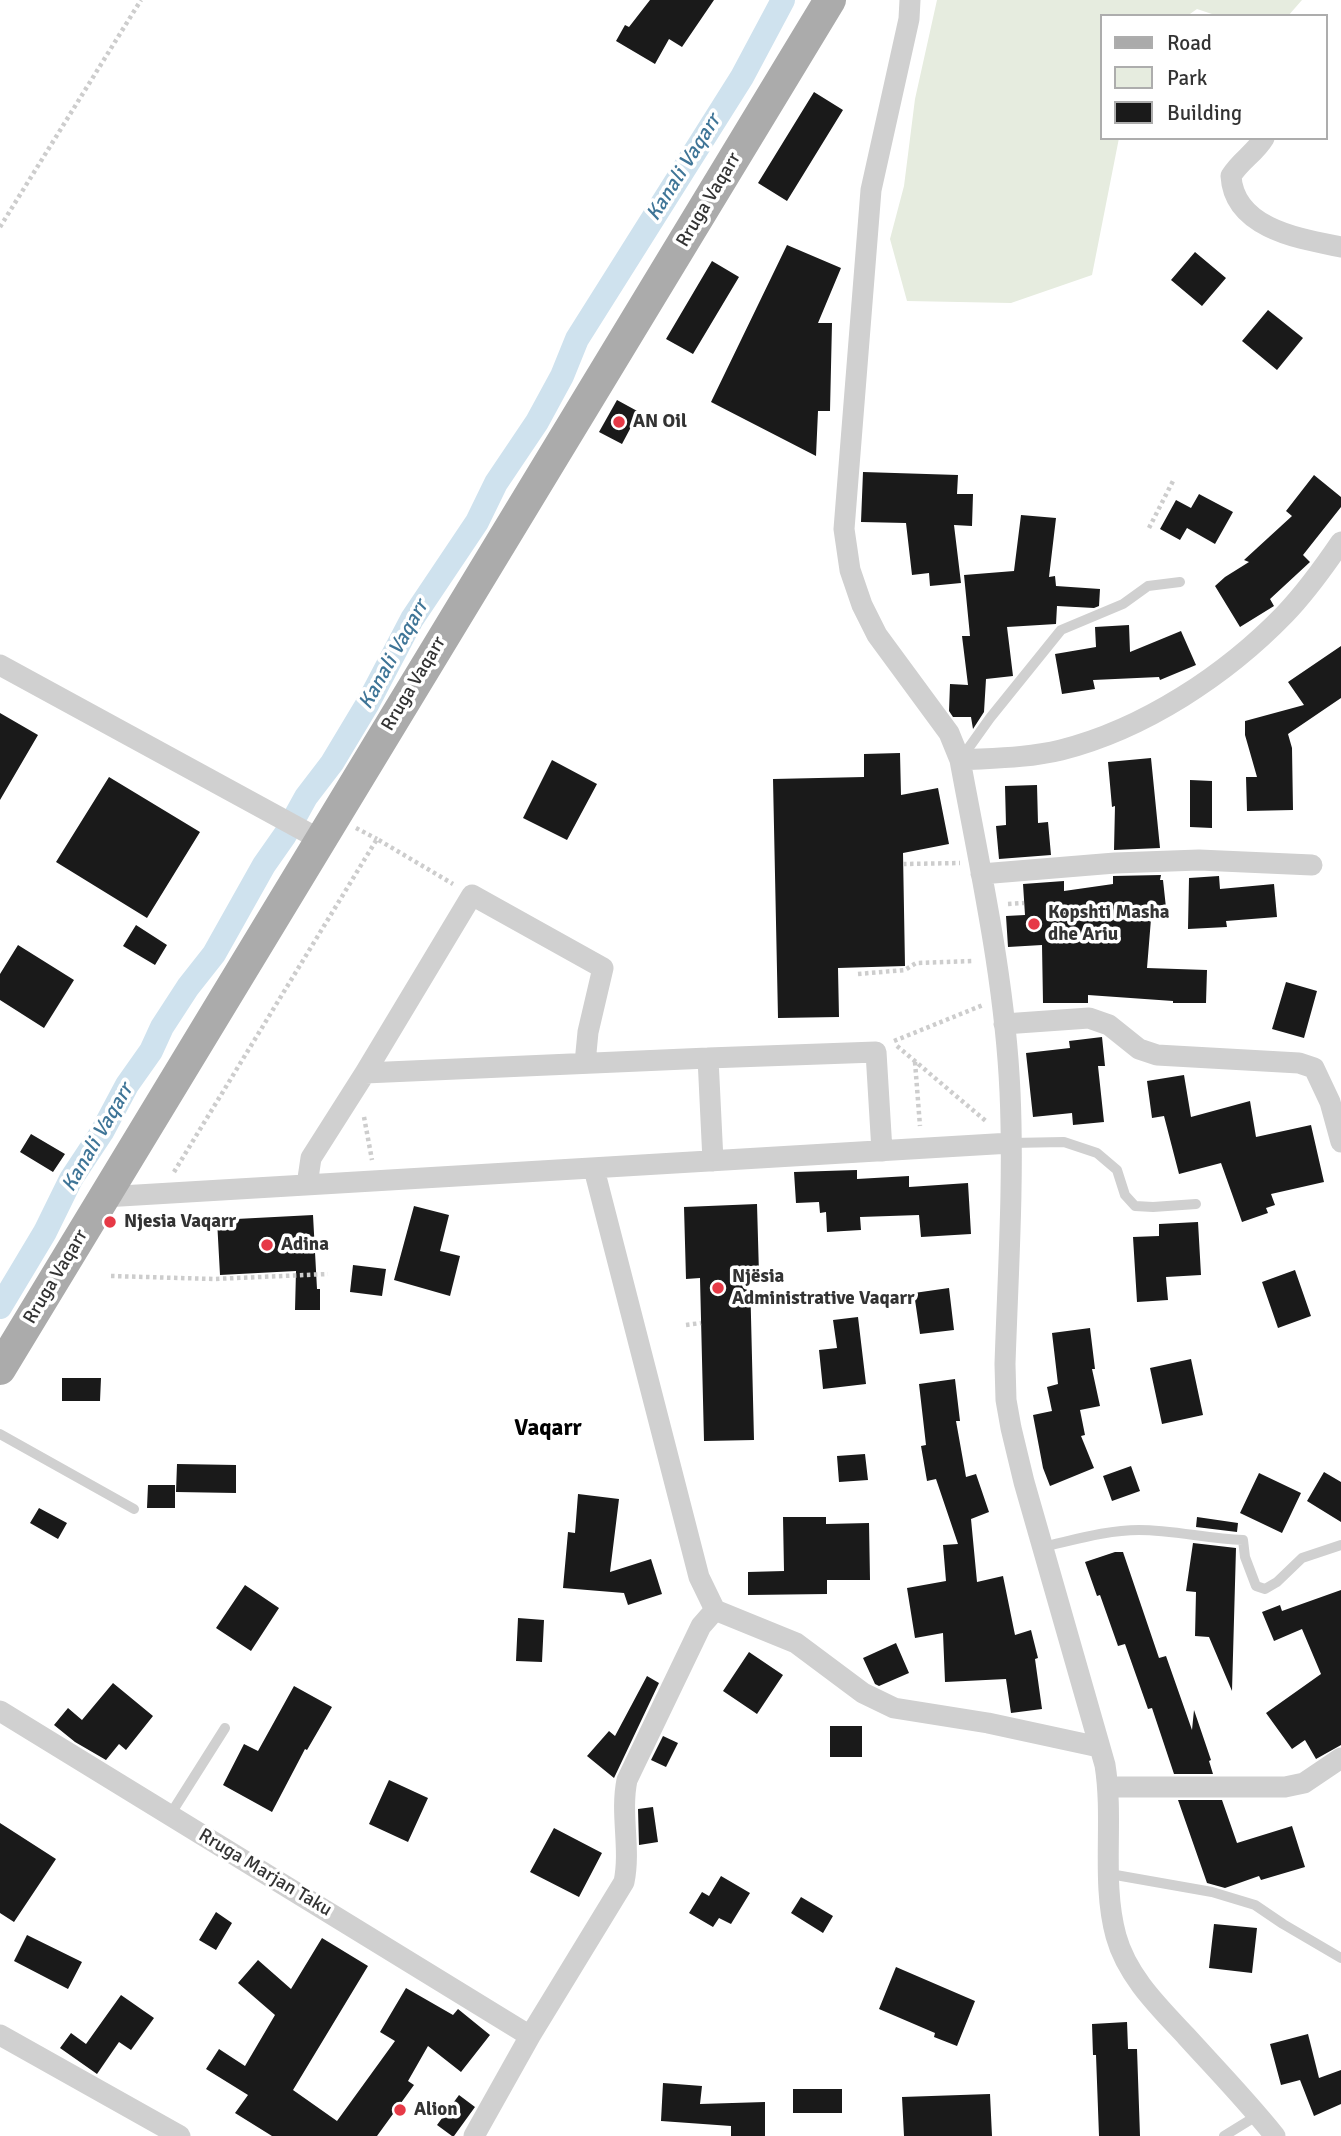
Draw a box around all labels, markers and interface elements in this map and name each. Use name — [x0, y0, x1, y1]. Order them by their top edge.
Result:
legend — [1100, 14, 1327, 140]
text: Road — [1167, 30, 1212, 56]
text: Park — [1167, 65, 1207, 91]
text: Building — [1167, 100, 1242, 126]
water label: Kanali Vaqarr — [641, 110, 727, 226]
street label: Rruga Vaqarr — [672, 149, 746, 251]
place label: AN Oil — [633, 411, 687, 433]
marker: AN Oil — [611, 414, 627, 430]
water label: Kanali Vaqarr — [354, 596, 434, 714]
street label: Rruga Vaqarr — [377, 633, 451, 735]
place label: Kopshti Masha dhe Ariu — [1048, 902, 1169, 946]
marker: Kopshti Masha dhe Ariu — [1026, 916, 1042, 932]
water label: Kanali Vaqarr — [57, 1079, 139, 1197]
place label: Njesia Vaqarr — [124, 1211, 236, 1233]
marker: Njesia Vaqarr — [102, 1214, 118, 1230]
street label: Rruga Vaqarr — [19, 1226, 93, 1328]
place label: Adina — [281, 1234, 329, 1256]
marker: Adina — [259, 1237, 275, 1253]
place label: Njësia Administrative Vaqarr — [732, 1266, 915, 1310]
marker: Njësia Administrative Vaqarr — [710, 1280, 726, 1296]
district label: Vaqarr — [514, 1415, 582, 1443]
street label: Rruga Marjan Taku — [194, 1824, 336, 1922]
place label: Alion — [414, 2099, 458, 2121]
marker: Alion — [392, 2102, 408, 2118]

